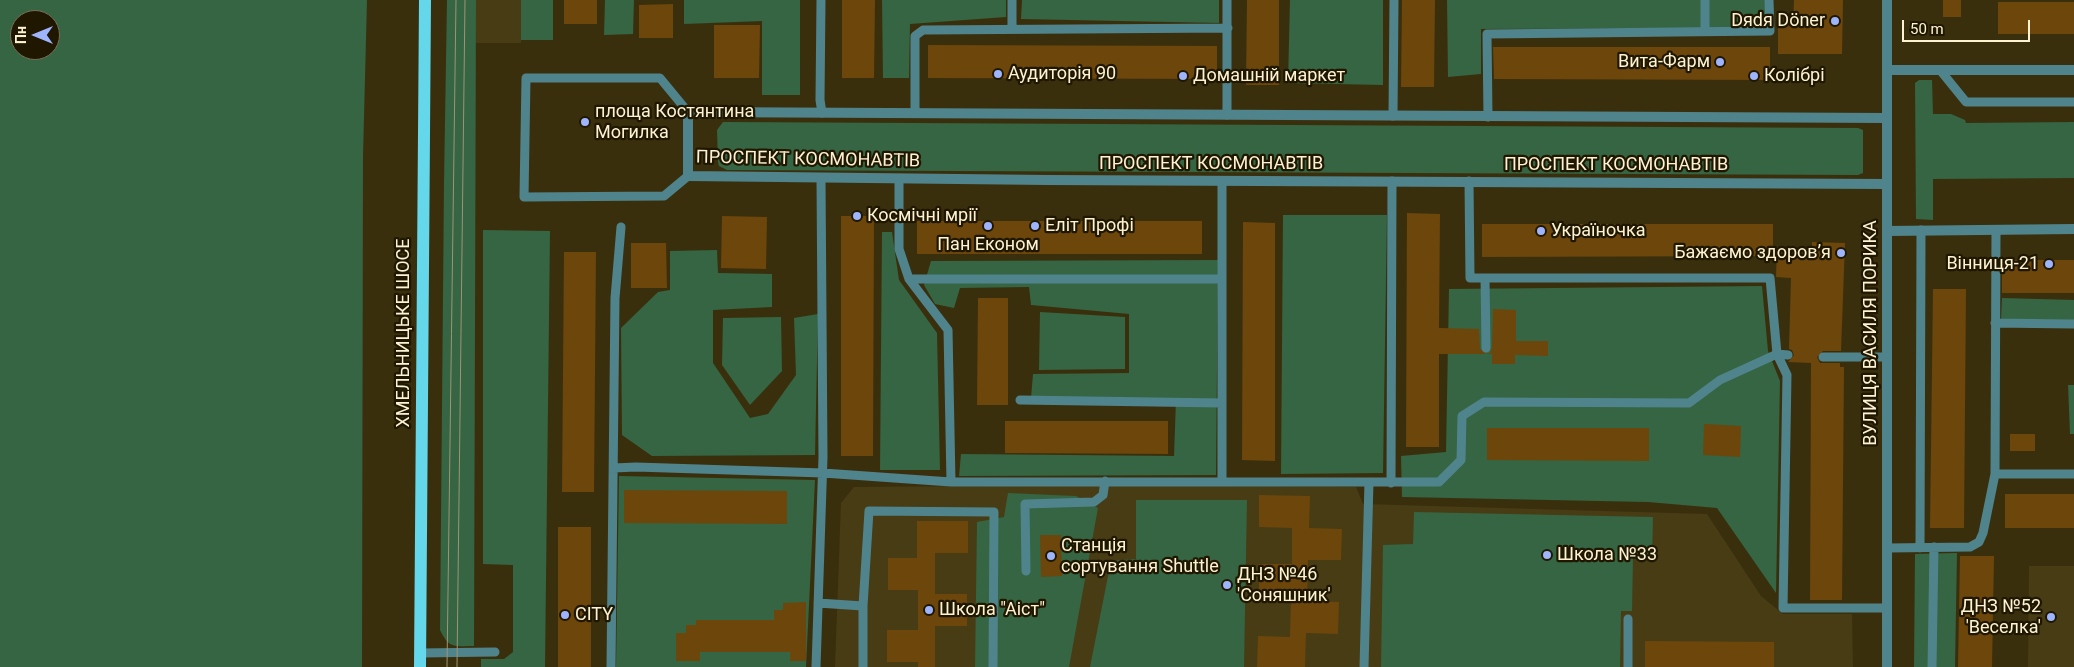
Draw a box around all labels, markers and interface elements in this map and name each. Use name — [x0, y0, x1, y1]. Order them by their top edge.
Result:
north arrow — [10, 10, 60, 60]
place label: Dяdя Döner — [1731, 10, 1825, 32]
scale bar — [1904, 10, 2032, 42]
marker: Dяdя Döner — [1829, 15, 1841, 27]
text: 50 m — [1910, 20, 1944, 38]
text: Пн — [13, 26, 29, 44]
place label: Вита-Фарм — [1618, 51, 1710, 73]
marker: Вита-Фарм — [1714, 56, 1726, 68]
place label: Аудиторія 90 — [1008, 63, 1116, 85]
place label: Домашній маркет — [1193, 65, 1345, 87]
place label: Колібрі — [1764, 65, 1825, 87]
marker: Аудиторія 90 — [992, 68, 1004, 80]
marker: Домашній маркет — [1177, 70, 1189, 82]
marker: Колібрі — [1748, 70, 1760, 82]
place label: площа Костянтина Могилка — [595, 101, 754, 144]
marker: площа Костянтина Могилка — [579, 116, 591, 128]
street label: ПРОСПЕКТ КОСМОНАВТІВ — [696, 147, 920, 173]
street label: ПРОСПЕКТ КОСМОНАВТІВ — [1099, 153, 1323, 175]
street label: ПРОСПЕКТ КОСМОНАВТІВ — [1504, 154, 1728, 176]
place label: Космічні мрії — [867, 205, 977, 227]
marker: Космічні мрії — [851, 210, 863, 222]
place label: Еліт Профі — [1045, 215, 1134, 237]
marker: Пан Економ — [982, 220, 994, 232]
marker: Еліт Профі — [1029, 220, 1041, 232]
place label: Україночка — [1551, 220, 1645, 242]
street label: ВУЛИЦЯ ВАСИЛЯ ПОРИКА — [1860, 220, 1882, 446]
marker: Україночка — [1535, 225, 1547, 237]
place label: Пан Економ — [937, 234, 1039, 256]
street label: ХМЕЛЬНИЦЬКЕ ШОСЕ — [393, 239, 415, 427]
place label: Бажаємо здоровʼя — [1674, 242, 1831, 264]
marker: Бажаємо здоровʼя — [1835, 247, 1847, 259]
place label: Вінниця-21 — [1946, 253, 2039, 275]
marker: Вінниця-21 — [2043, 258, 2055, 270]
place label: Станція сортування Shuttle — [1061, 535, 1219, 578]
place label: Школа №33 — [1557, 544, 1657, 566]
marker: Школа №33 — [1541, 549, 1553, 561]
marker: Станція сортування Shuttle — [1045, 550, 1057, 562]
place label: ДНЗ №46 'Соняшник' — [1237, 564, 1331, 606]
marker: ДНЗ №46 'Соняшник' — [1221, 579, 1233, 591]
place label: ДНЗ №52 'Веселка' — [1961, 596, 2041, 638]
place label: Школа "Аіст" — [939, 599, 1045, 621]
place label: CITY — [575, 604, 613, 626]
marker: Школа "Аіст" — [923, 604, 935, 616]
marker: CITY — [559, 609, 571, 621]
marker: ДНЗ №52 'Веселка' — [2045, 611, 2057, 623]

